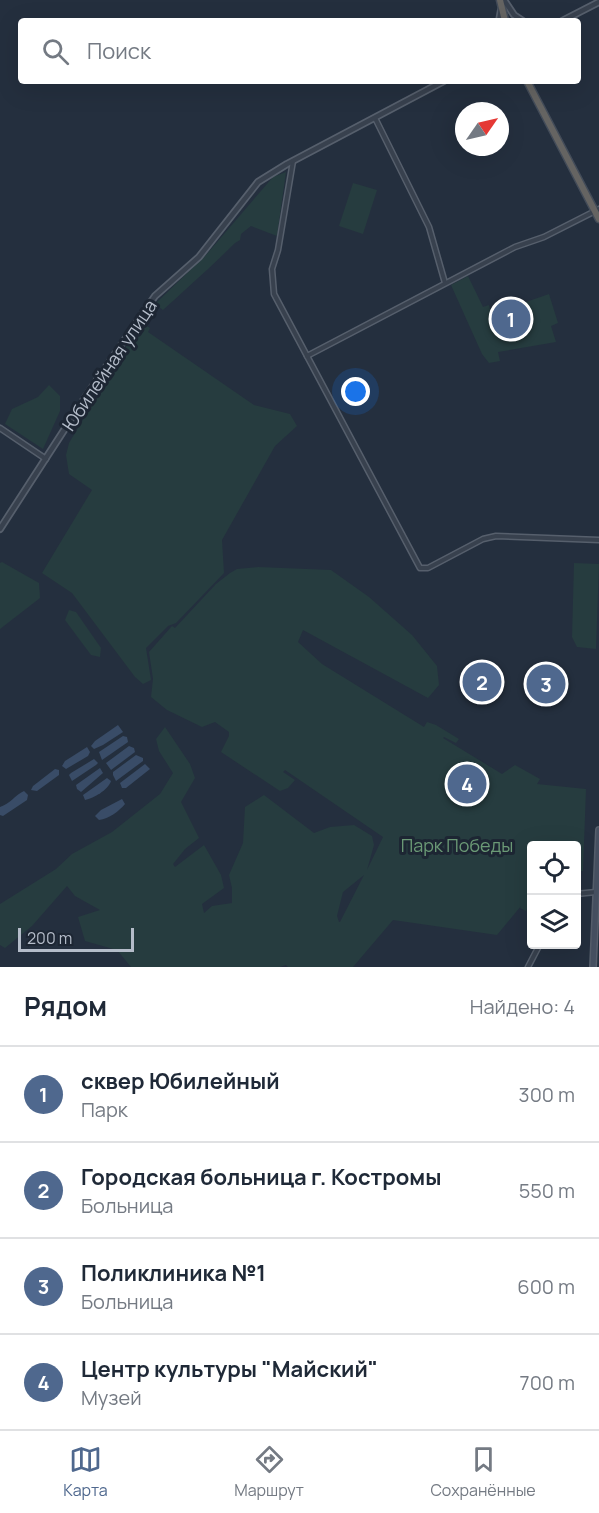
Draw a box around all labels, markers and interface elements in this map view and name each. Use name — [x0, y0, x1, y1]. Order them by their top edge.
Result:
search box — [18, 18, 581, 84]
icon: search — [39, 35, 72, 68]
text: Поиск — [87, 36, 151, 66]
north arrow — [455, 102, 509, 156]
street label: Юбилейная улица — [56, 295, 162, 435]
pin: 1 — [492, 296, 530, 342]
your location — [341, 377, 370, 406]
pin: 2 — [462, 660, 502, 704]
pin: 3 — [526, 662, 566, 706]
pin: 4 — [448, 762, 486, 806]
park label: Парк Победы — [401, 833, 513, 857]
map controls — [527, 841, 581, 949]
button: locate — [527, 841, 581, 895]
button: layers — [527, 895, 581, 949]
scale bar — [18, 925, 134, 952]
text: 200 m — [27, 927, 72, 949]
text: Рядом — [24, 988, 107, 1024]
text: Найдено: 4 — [470, 993, 575, 1020]
text: сквер Юбилейный — [81, 1066, 280, 1096]
text: 1 — [39, 1081, 48, 1108]
text: 300 m — [519, 1081, 575, 1108]
text: Парк — [81, 1096, 128, 1123]
text: Городская больница г. Костромы — [81, 1162, 442, 1192]
text: 2 — [38, 1177, 49, 1204]
text: 550 m — [519, 1177, 575, 1204]
text: Больница — [81, 1192, 173, 1219]
text: Поликлиника №1 — [81, 1258, 266, 1288]
text: 3 — [38, 1273, 49, 1300]
text: 600 m — [517, 1273, 575, 1300]
text: Больница — [81, 1288, 173, 1315]
text: Центр культуры "Майский" — [81, 1354, 378, 1384]
text: 4 — [37, 1369, 50, 1396]
text: 700 m — [520, 1369, 575, 1396]
text: Музей — [81, 1384, 142, 1411]
tab: Карта — [63, 1443, 108, 1501]
tab: Маршрут — [234, 1443, 304, 1501]
tab: Сохранённые — [430, 1443, 536, 1501]

